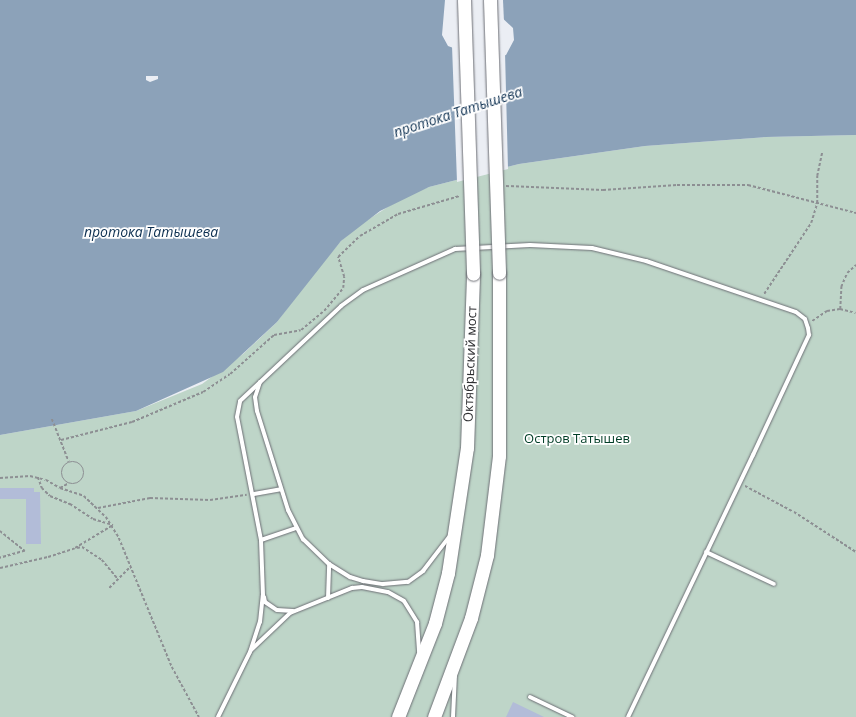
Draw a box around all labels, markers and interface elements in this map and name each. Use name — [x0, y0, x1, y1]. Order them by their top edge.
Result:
water label: протока Татышева — [392, 83, 524, 141]
water label: протока Татышева — [84, 224, 218, 240]
street label: Октябрьский мост — [460, 306, 480, 422]
park label: Остров Татышев — [524, 430, 630, 446]

